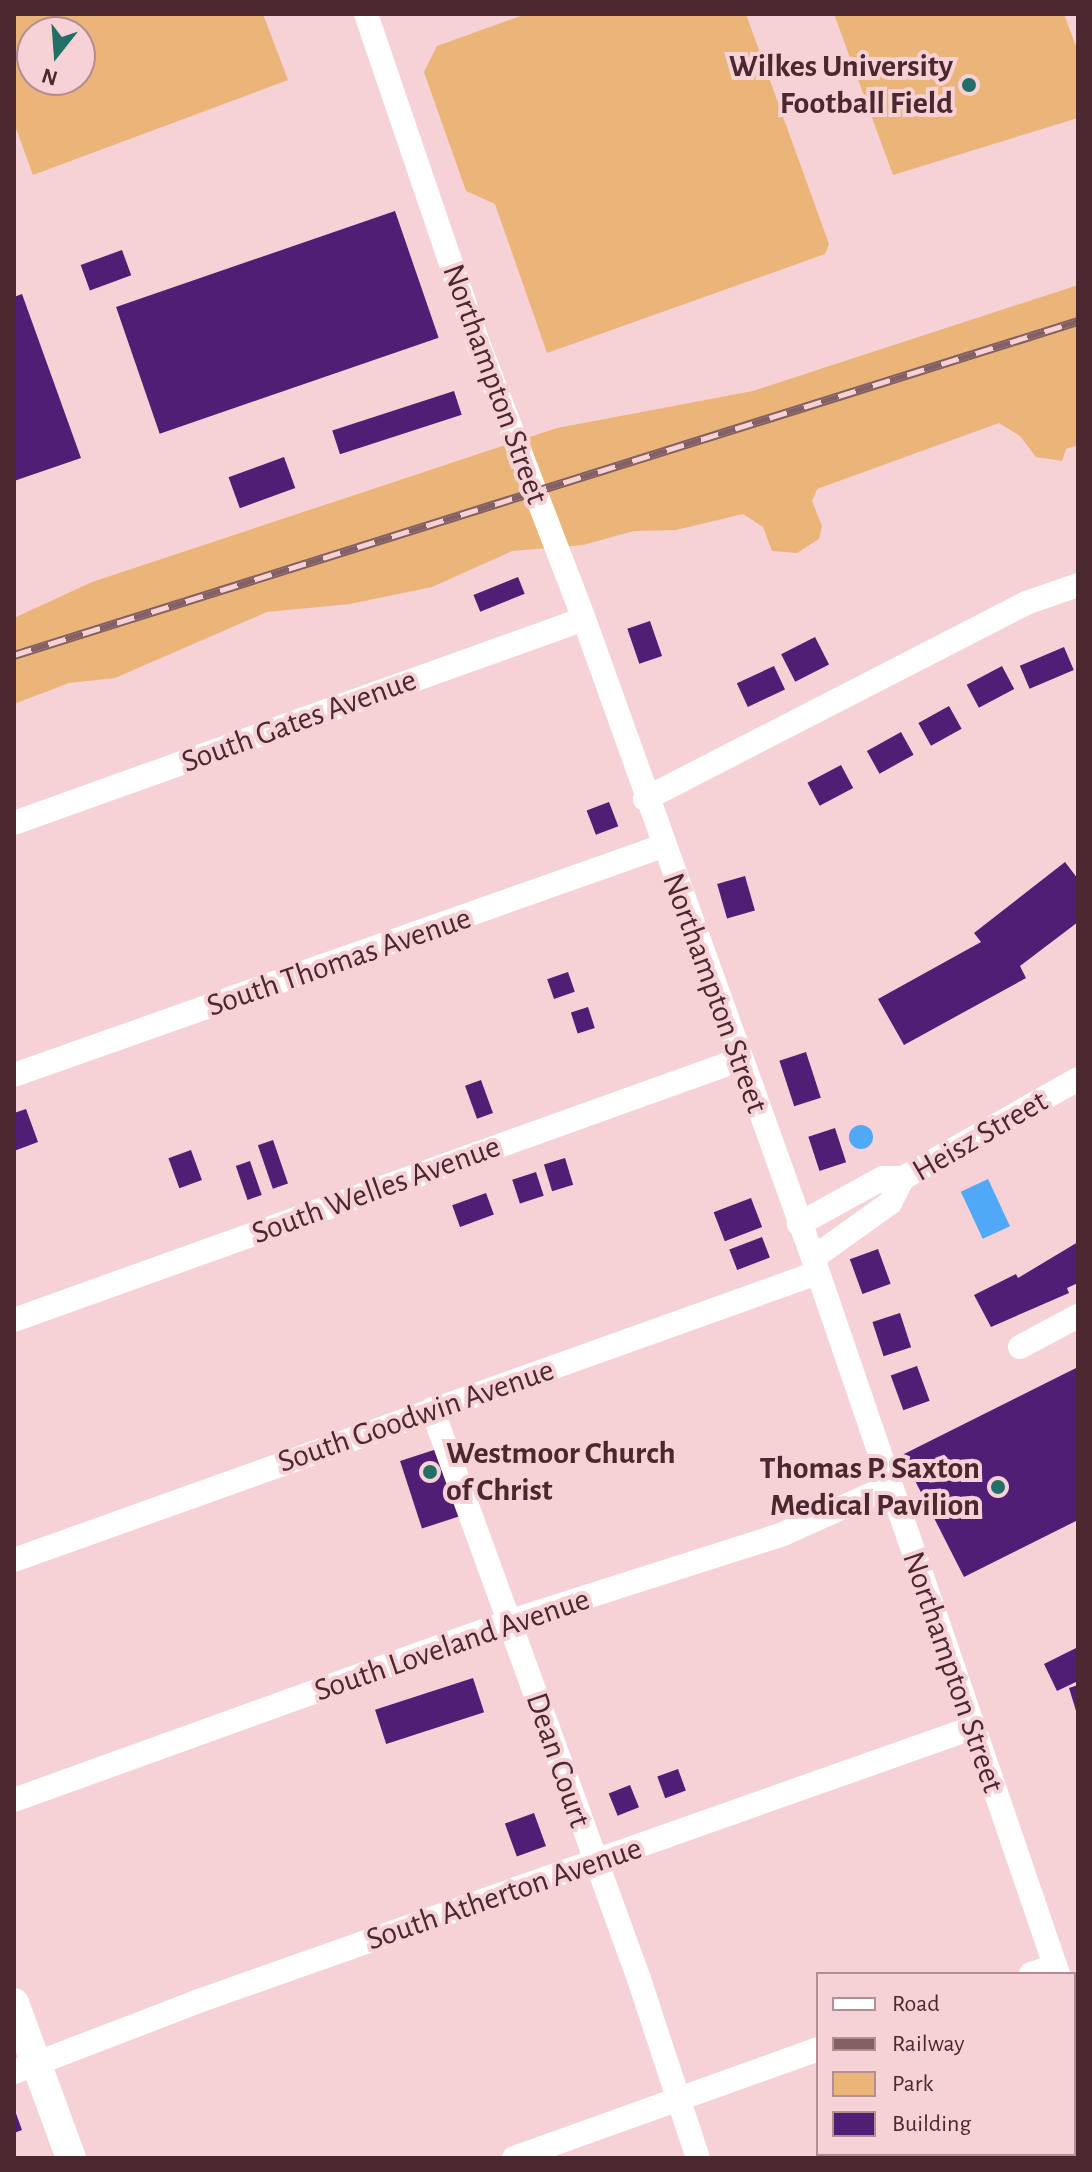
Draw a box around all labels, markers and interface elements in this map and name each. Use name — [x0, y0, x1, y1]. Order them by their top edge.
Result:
north arrow — [16, 16, 96, 96]
place label: Wilkes University Football Field — [729, 48, 953, 123]
text: N — [39, 64, 60, 90]
marker: Wilkes University Football Field — [960, 76, 978, 94]
street label: Northampton Street — [434, 259, 556, 509]
street label: South Gates Avenue — [176, 661, 422, 781]
street label: Northampton Street — [654, 868, 776, 1118]
street label: South Thomas Avenue — [202, 899, 476, 1025]
street label: Heisz Street — [906, 1082, 1054, 1190]
street label: South Welles Avenue — [247, 1127, 505, 1253]
street label: South Goodwin Avenue — [273, 1351, 559, 1481]
place label: Westmoor Church of Christ — [446, 1435, 675, 1510]
place label: Thomas P. Saxton Medical Pavilion — [760, 1450, 980, 1525]
marker: Westmoor Church of Christ — [421, 1463, 439, 1481]
marker: Thomas P. Saxton Medical Pavilion — [987, 1476, 1009, 1498]
street label: Northampton Street — [894, 1546, 1012, 1798]
street label: South Loveland Avenue — [309, 1580, 595, 1710]
street label: Dean Court — [517, 1688, 599, 1832]
street label: South Atherton Avenue — [361, 1829, 647, 1959]
legend — [816, 1972, 1076, 2156]
text: Road — [892, 1992, 940, 2016]
text: Railway — [892, 2032, 964, 2056]
text: Park — [892, 2072, 933, 2096]
text: Building — [892, 2112, 971, 2136]

